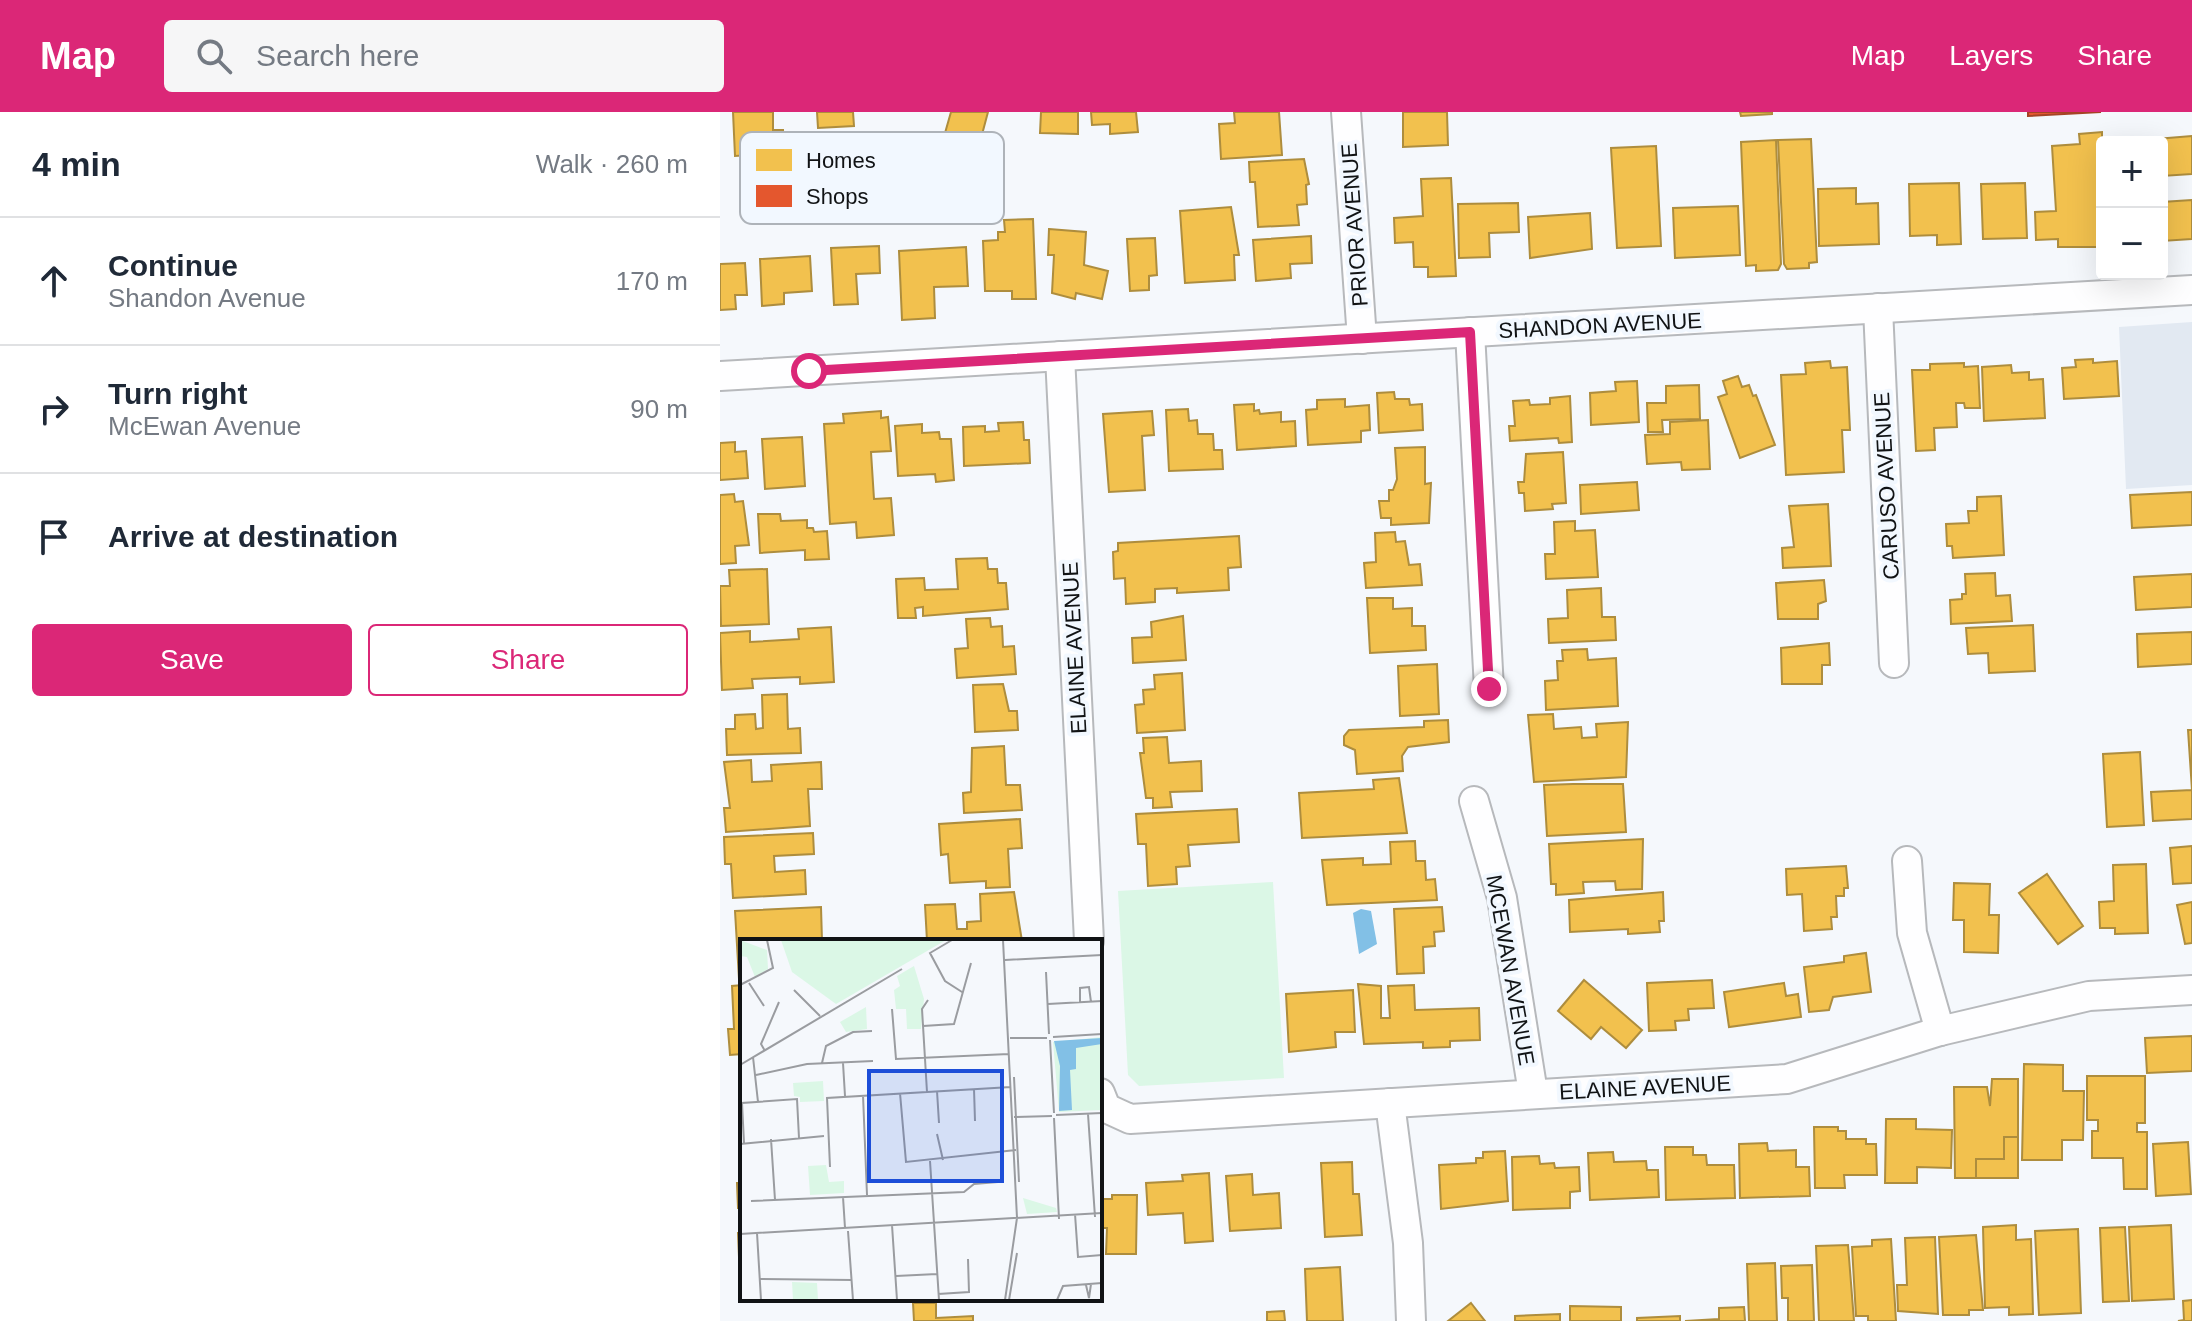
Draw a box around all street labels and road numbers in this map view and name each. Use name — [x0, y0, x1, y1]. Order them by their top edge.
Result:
street label: PRIOR AVENUE — [1336, 143, 1373, 307]
street label: SHANDON AVENUE — [1498, 308, 1702, 343]
street label: CARUSO AVENUE — [1869, 392, 1904, 580]
street label: ELAINE AVENUE — [1058, 561, 1091, 735]
street label: MCEWAN AVENUE — [1481, 873, 1540, 1067]
street label: ELAINE AVENUE — [1558, 1071, 1732, 1104]

